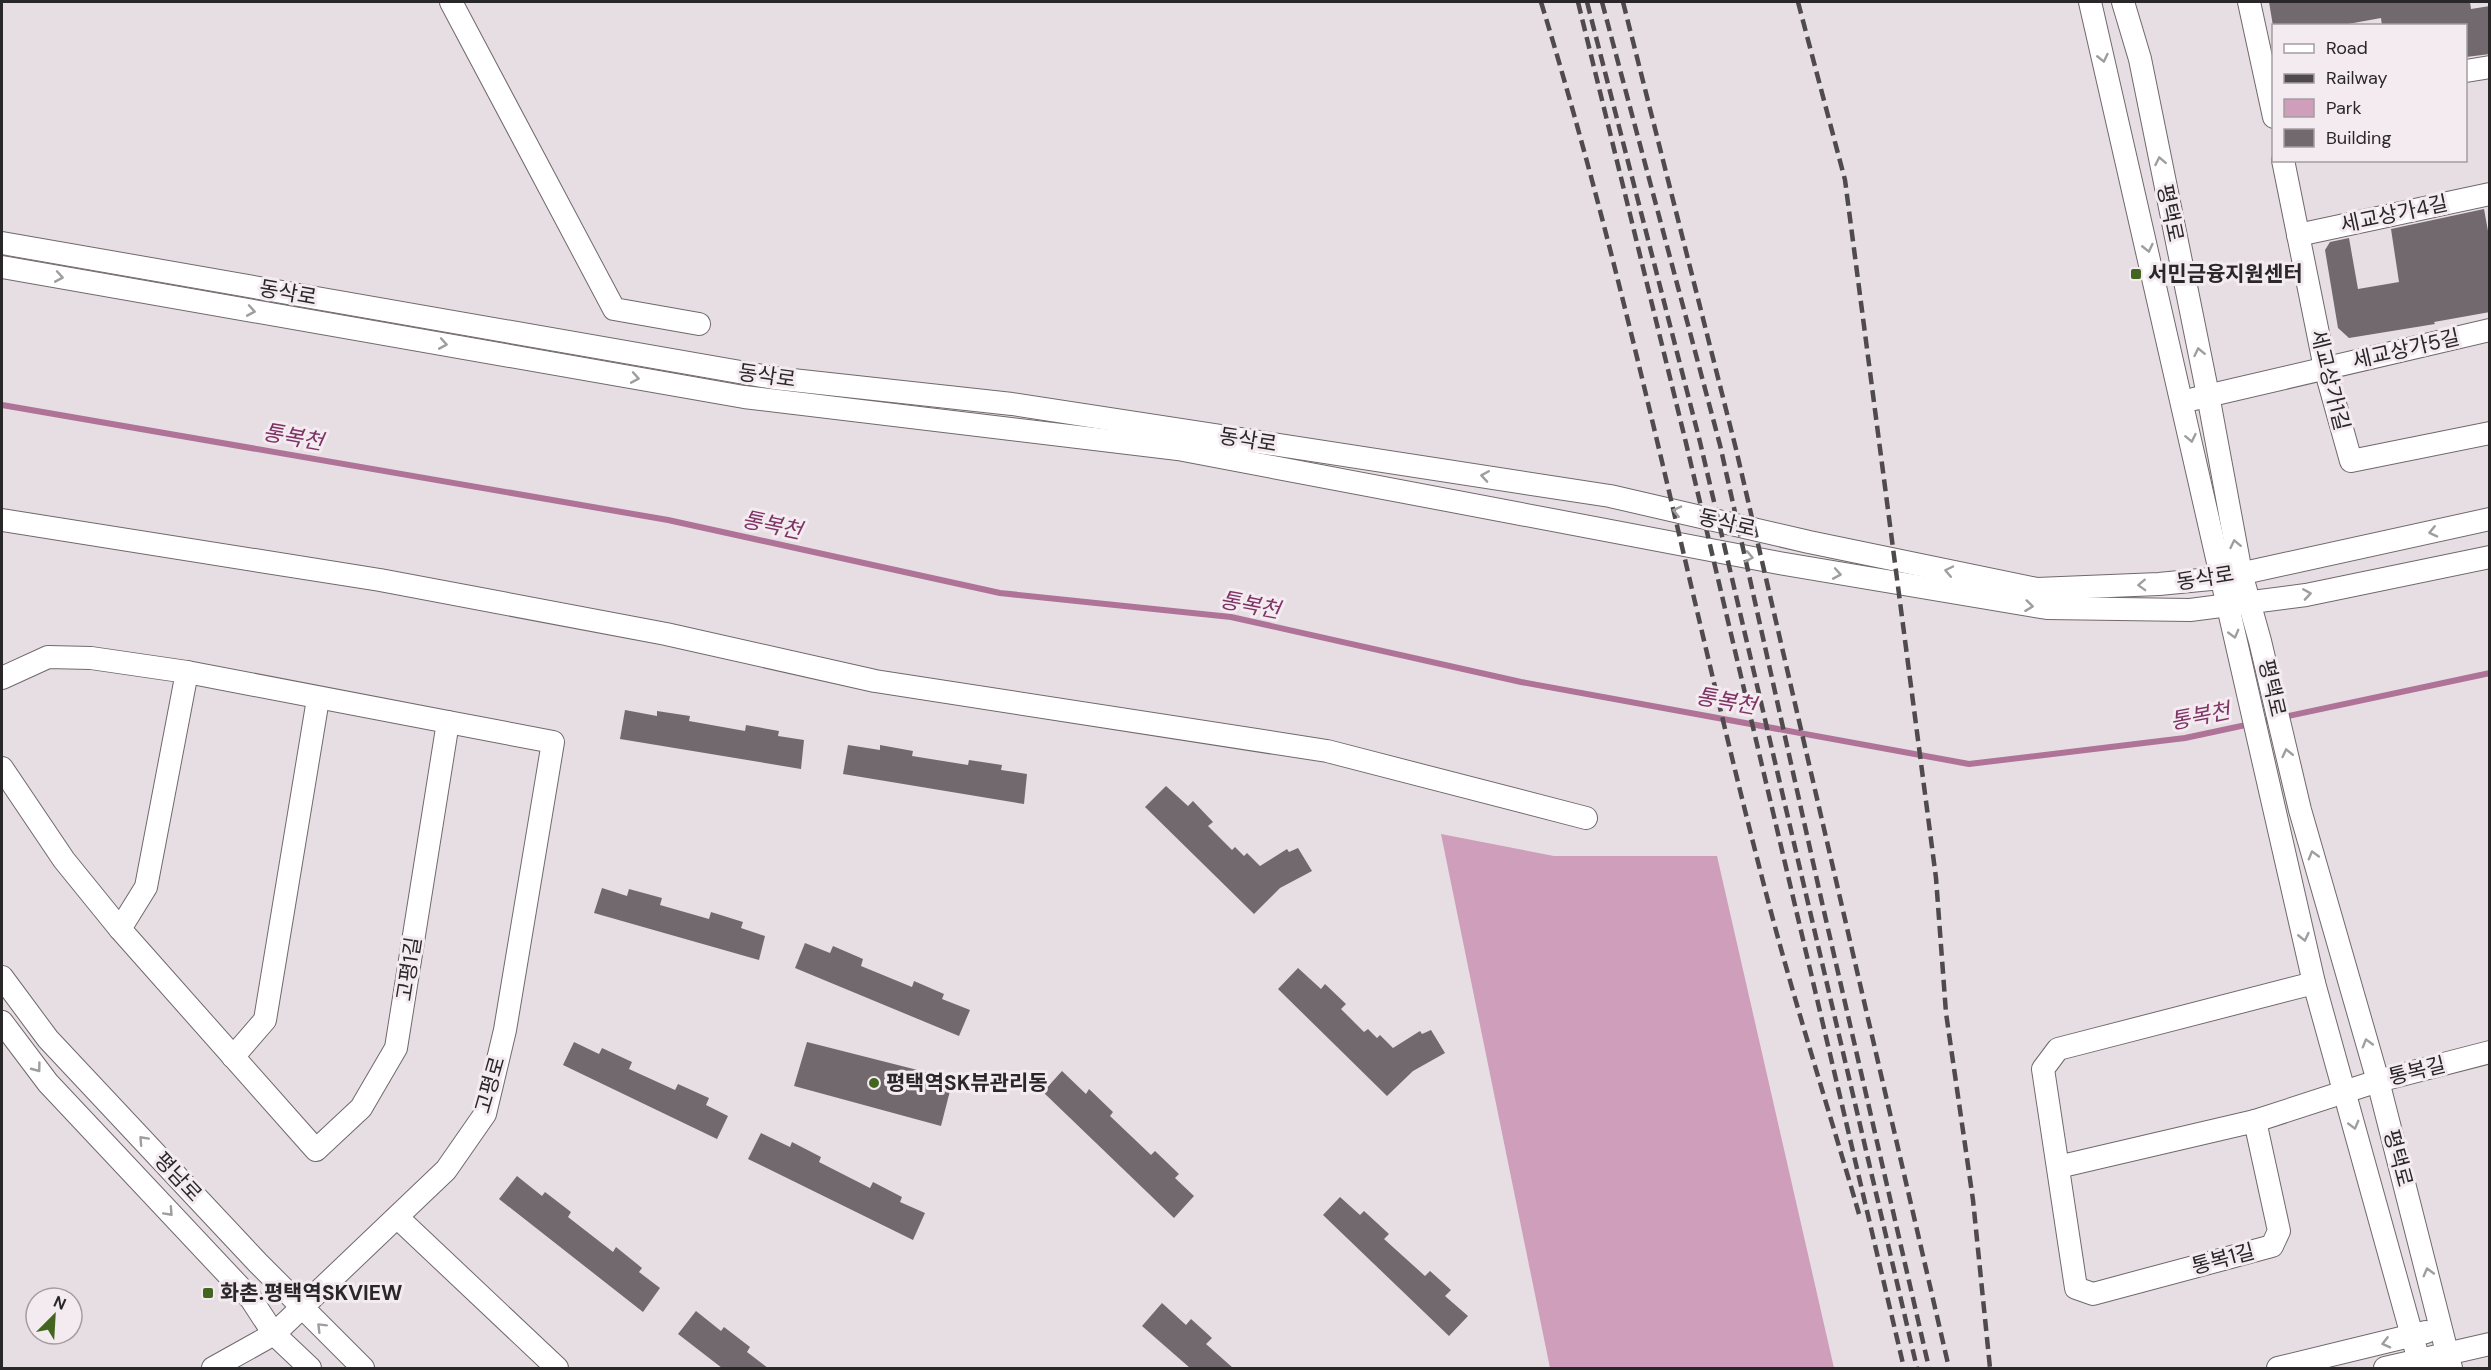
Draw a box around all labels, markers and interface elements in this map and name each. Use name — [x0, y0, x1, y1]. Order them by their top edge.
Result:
legend — [2272, 24, 2467, 162]
text: Road — [2326, 36, 2368, 60]
one-way arrow — [2096, 53, 2109, 63]
text: Railway — [2326, 66, 2388, 90]
text: Park — [2326, 96, 2362, 120]
text: Building — [2326, 126, 2391, 150]
one-way arrow — [2154, 156, 2167, 166]
street label: 평택로 — [2150, 182, 2190, 244]
street label: 세교상가4길 — [2338, 189, 2450, 239]
one-way arrow — [2141, 243, 2154, 253]
place label: 서민금융지원센터 — [2148, 260, 2303, 288]
marker: 서민금융지원센터 — [2129, 267, 2143, 281]
one-way arrow — [54, 271, 64, 283]
street label: 동삭로 — [257, 274, 319, 312]
one-way arrow — [246, 304, 256, 317]
street label: 세교상가5길 — [2350, 323, 2462, 375]
street label: 세교상가1길 — [2304, 327, 2356, 433]
one-way arrow — [438, 337, 448, 350]
one-way arrow — [2193, 347, 2206, 357]
street label: 동삭로 — [736, 358, 798, 394]
one-way arrow — [630, 371, 640, 384]
water label: 통복천 — [261, 417, 328, 457]
street label: 동삭로 — [1217, 422, 1279, 458]
one-way arrow — [2184, 433, 2197, 443]
one-way arrow — [1480, 471, 1490, 483]
street label: 동삭로 — [1696, 503, 1758, 543]
water label: 통복천 — [739, 505, 807, 546]
one-way arrow — [1672, 506, 1682, 519]
one-way arrow — [2428, 525, 2438, 538]
one-way arrow — [2229, 539, 2242, 549]
one-way arrow — [1744, 550, 1754, 563]
street label: 동삭로 — [2174, 560, 2236, 596]
one-way arrow — [1944, 565, 1954, 578]
one-way arrow — [1832, 567, 1841, 579]
one-way arrow — [2138, 579, 2147, 591]
water label: 통복천 — [1217, 585, 1285, 626]
one-way arrow — [2302, 589, 2312, 601]
one-way arrow — [2024, 599, 2034, 612]
one-way arrow — [2226, 629, 2239, 639]
street label: 평택로 — [2252, 657, 2292, 719]
water label: 통복천 — [1694, 681, 1761, 721]
water label: 통복천 — [2167, 695, 2235, 736]
one-way arrow — [2281, 748, 2294, 758]
one-way arrow — [2308, 850, 2320, 861]
one-way arrow — [2296, 932, 2309, 942]
street label: 고평1길 — [390, 935, 428, 1003]
one-way arrow — [2362, 1038, 2374, 1048]
street label: 통복길 — [2385, 1050, 2449, 1092]
street label: 고평로 — [469, 1053, 511, 1117]
one-way arrow — [30, 1062, 41, 1073]
place label: 평택역SK뷰관리동 — [886, 1069, 1048, 1097]
marker: 평택역SK뷰관리동 — [867, 1076, 881, 1090]
one-way arrow — [2347, 1120, 2360, 1130]
street label: 평택로 — [2377, 1126, 2419, 1190]
one-way arrow — [140, 1137, 151, 1148]
street label: 평남로 — [148, 1146, 208, 1208]
one-way arrow — [162, 1205, 173, 1215]
street label: 통복1길 — [2188, 1237, 2258, 1281]
one-way arrow — [2422, 1267, 2435, 1277]
place label: 화촌.평택역SKVIEW — [220, 1279, 402, 1307]
north arrow — [24, 1286, 84, 1346]
marker: 화촌.평택역SKVIEW — [201, 1286, 215, 1300]
text: N — [50, 1291, 69, 1315]
one-way arrow — [318, 1324, 329, 1335]
one-way arrow — [2381, 1336, 2392, 1348]

